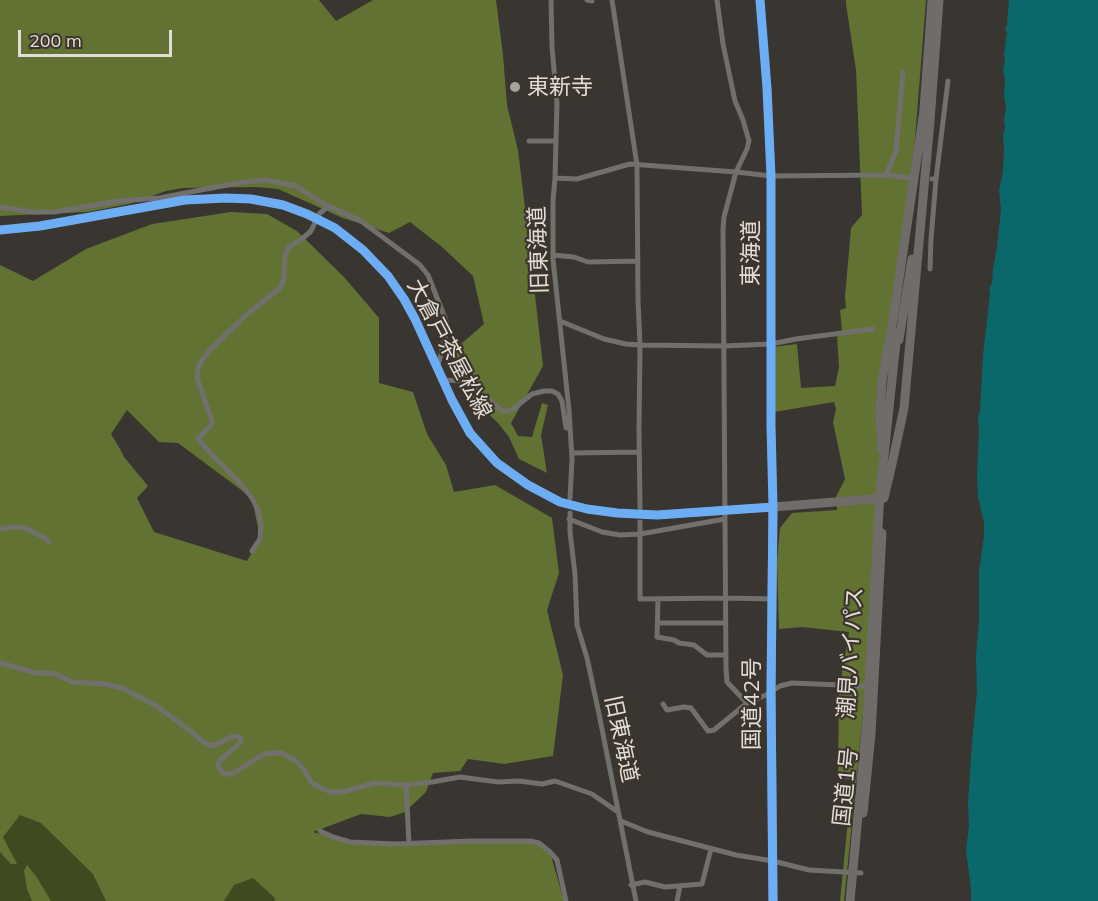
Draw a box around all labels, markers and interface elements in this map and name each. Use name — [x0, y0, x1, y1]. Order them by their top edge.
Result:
scale bar — [21, 18, 176, 56]
text: 200 m — [29, 29, 82, 52]
place label: 東新寺 — [527, 74, 593, 100]
marker: 東新寺 — [508, 80, 522, 94]
street label: 旧東海道 — [524, 206, 554, 294]
street label: 東海道 — [738, 220, 764, 286]
street label: 大倉戸茶屋松線 — [401, 275, 497, 423]
street label: 潮見バイパス — [833, 586, 869, 720]
street label: 国道42号 — [739, 658, 765, 750]
street label: 旧東海道 — [599, 693, 643, 785]
street label: 国道1号 — [829, 746, 863, 828]

